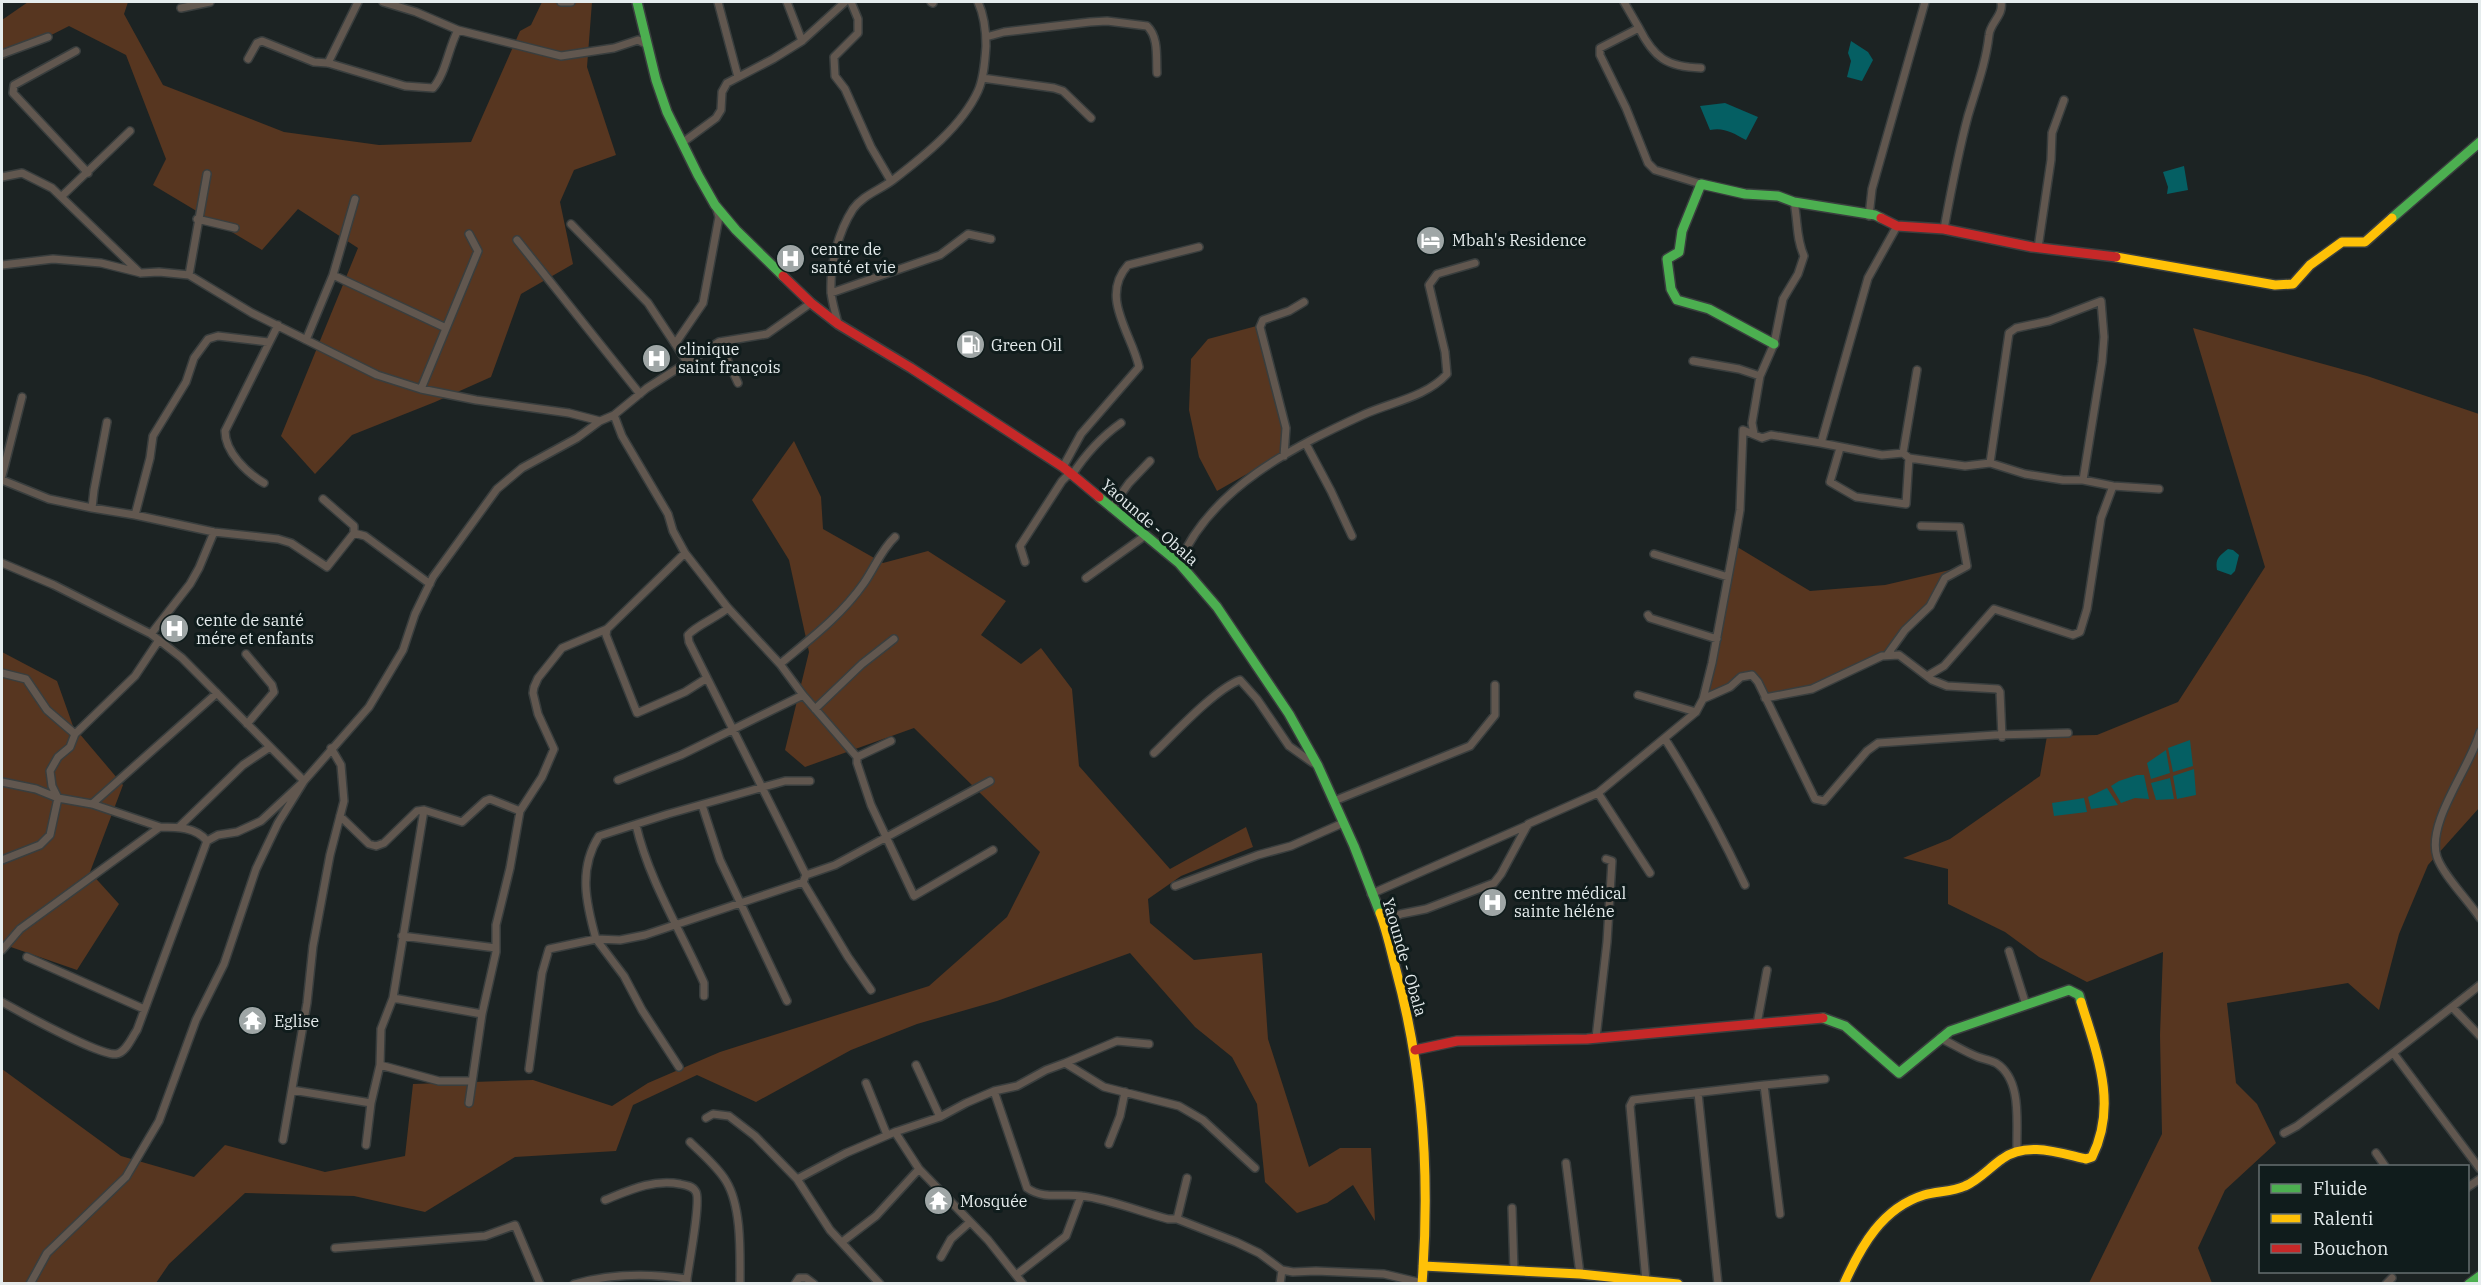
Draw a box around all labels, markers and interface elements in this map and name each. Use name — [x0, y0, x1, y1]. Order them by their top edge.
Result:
hotel icon: Mbah's Residence — [1415, 224, 1447, 256]
place label: Mbah's Residence — [1452, 230, 1586, 250]
place label: centre de santé et vie — [811, 239, 896, 277]
hospital icon: centre de santé et vie — [774, 242, 806, 274]
fuel station icon: Green Oil — [954, 329, 986, 361]
place label: Green Oil — [991, 335, 1062, 355]
place label: clinique saint françois — [678, 339, 781, 377]
hospital icon: clinique saint françois — [641, 342, 673, 374]
street label: Yaounde - Obala — [1097, 474, 1203, 570]
place label: cente de santé mére et enfants — [196, 610, 314, 648]
hospital icon: cente de santé mére et enfants — [159, 613, 191, 645]
place label: centre médical sainte héléne — [1514, 883, 1627, 921]
hospital icon: centre médical sainte héléne — [1477, 886, 1509, 918]
street label: Yaounde - Obala — [1379, 895, 1432, 1019]
temple icon: Eglise — [237, 1005, 269, 1037]
place label: Eglise — [274, 1011, 319, 1031]
legend — [2259, 1165, 2469, 1273]
text: Fluide — [2313, 1177, 2367, 1200]
temple icon: Mosquée — [923, 1185, 955, 1217]
place label: Mosquée — [960, 1191, 1027, 1211]
text: Ralenti — [2313, 1207, 2374, 1230]
text: Bouchon — [2313, 1237, 2389, 1260]

